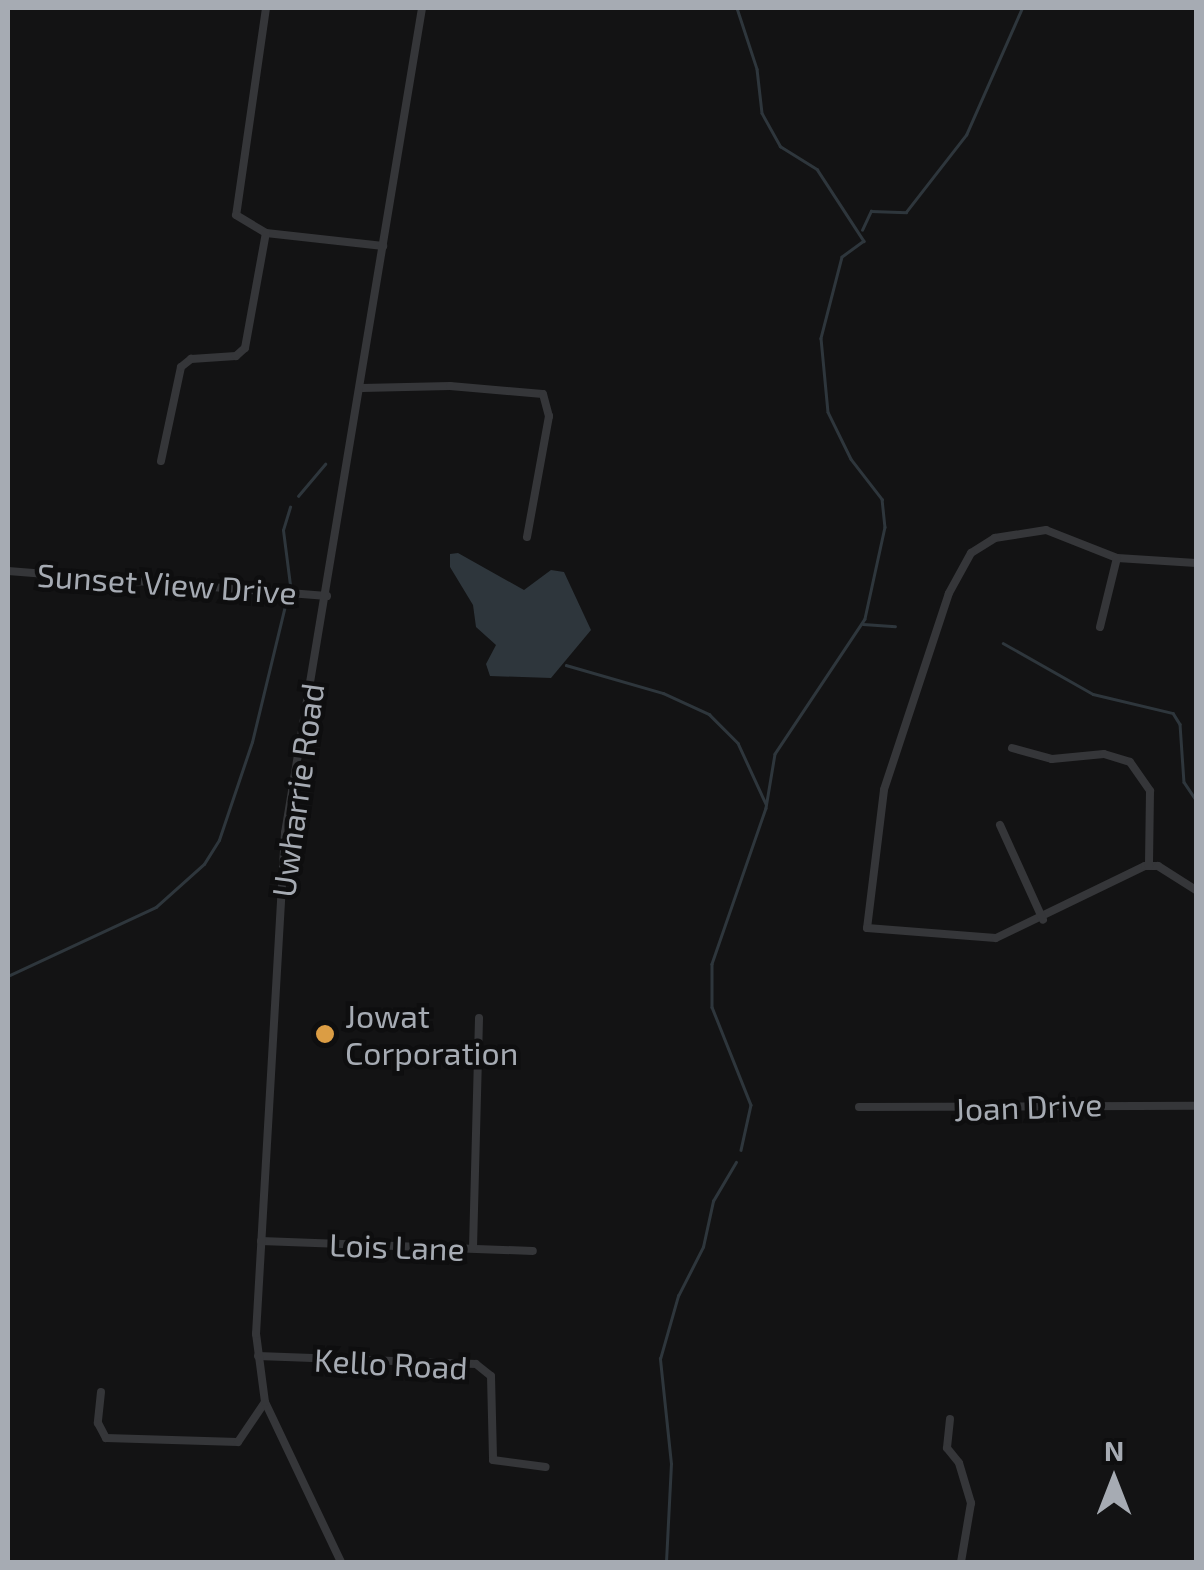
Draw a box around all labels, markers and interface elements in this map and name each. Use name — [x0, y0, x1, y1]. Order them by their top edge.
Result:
street label: Sunset View Drive — [35, 555, 299, 611]
street label: Uwharrie Road — [263, 681, 331, 899]
place label: Jowat Corporation — [345, 997, 518, 1072]
marker: Jowat Corporation — [314, 1023, 336, 1045]
street label: Joan Drive — [953, 1084, 1103, 1128]
street label: Lois Lane — [329, 1224, 465, 1268]
street label: Kello Road — [313, 1340, 469, 1386]
north arrow — [1064, 1430, 1164, 1530]
text: N — [1104, 1433, 1124, 1467]

